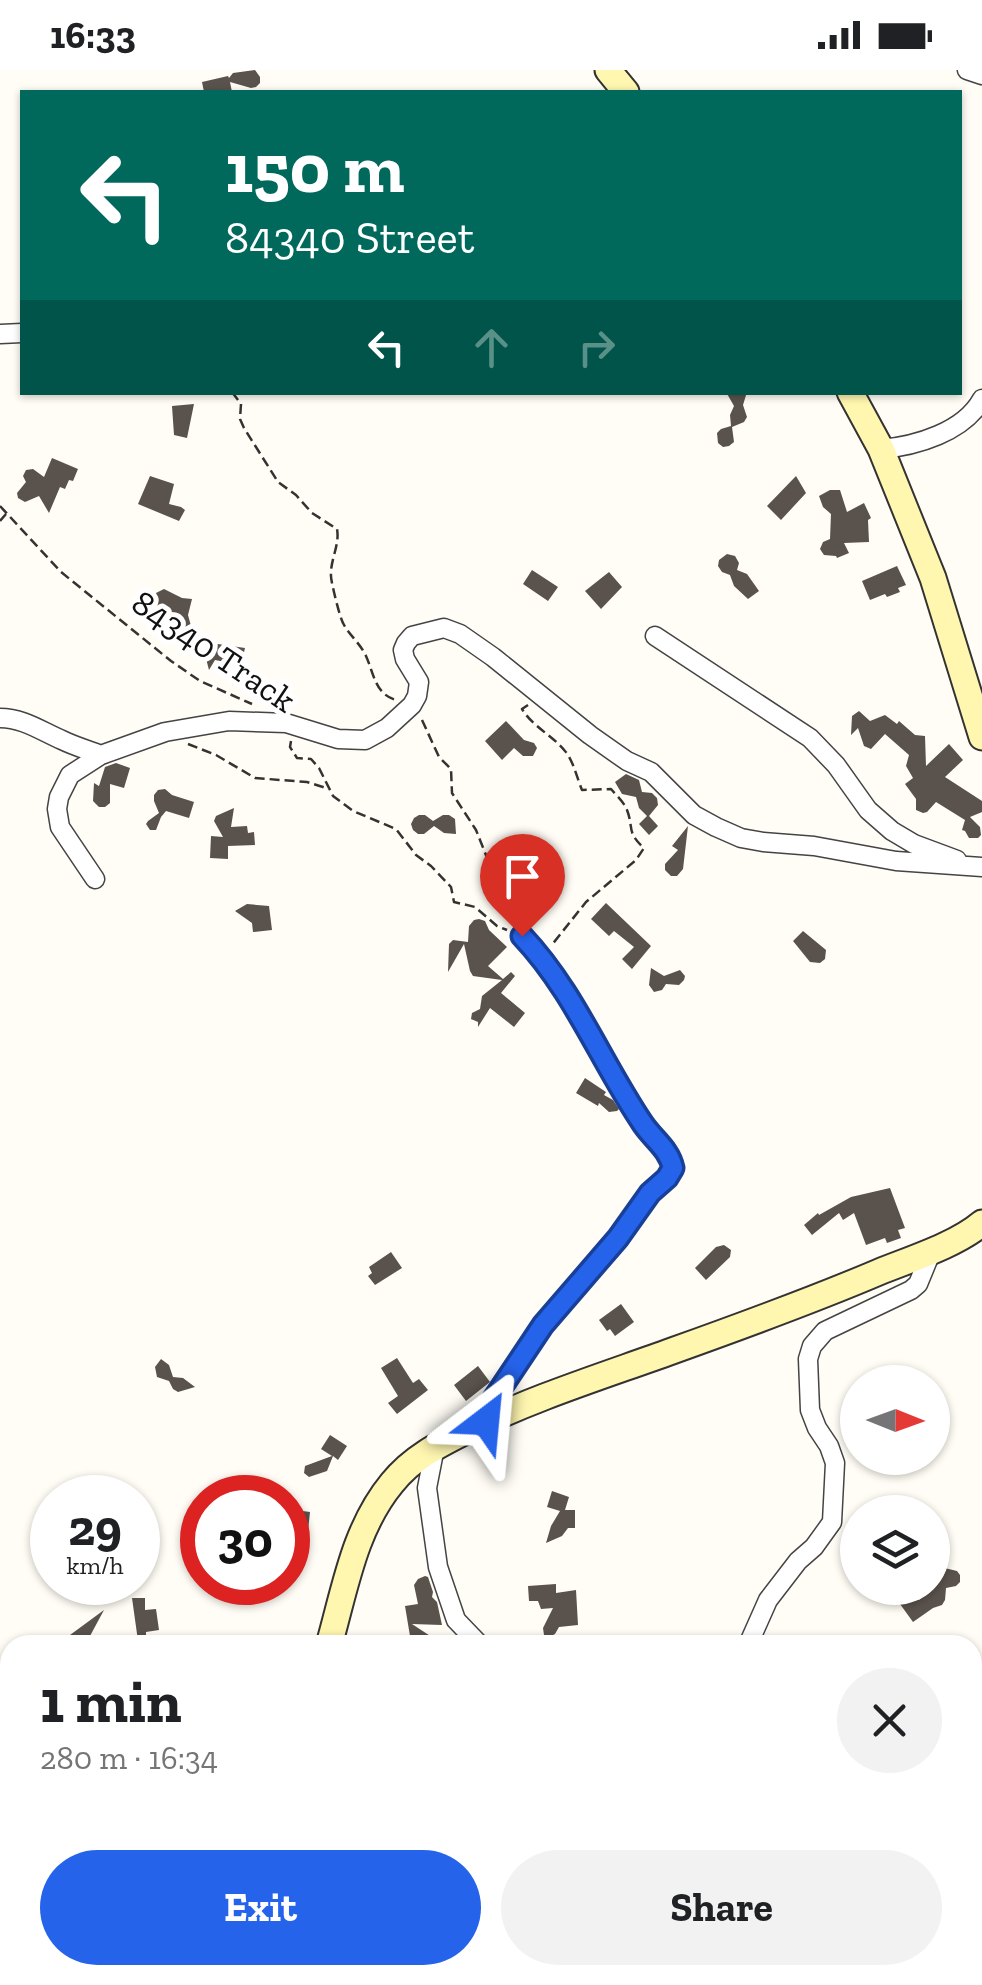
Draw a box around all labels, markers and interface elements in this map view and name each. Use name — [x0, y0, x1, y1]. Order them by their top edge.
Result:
text: 16:33 — [50, 12, 136, 58]
text: 150 m — [225, 126, 405, 210]
icon: left — [60, 130, 190, 260]
text: 84340 Street — [225, 211, 474, 265]
icon: left — [359, 320, 414, 375]
icon: ahead — [464, 320, 519, 375]
icon: right — [569, 320, 624, 375]
street label: 84340 Track — [124, 581, 304, 721]
pin — [480, 834, 565, 937]
icon: arrive — [495, 849, 550, 904]
north arrow — [840, 1365, 950, 1475]
map controls — [840, 1365, 950, 1605]
position arrow — [434, 1369, 538, 1473]
speed limit sign: 30 — [180, 1475, 310, 1605]
button: layers — [840, 1495, 950, 1605]
text: 29 — [68, 1498, 122, 1558]
text: km/h — [66, 1550, 124, 1580]
text: 1 min — [40, 1665, 182, 1737]
button: close — [837, 1668, 942, 1773]
text: 280 m · 16:34 — [40, 1739, 218, 1777]
button: Exit — [40, 1850, 481, 1965]
button: Share — [501, 1850, 942, 1965]

